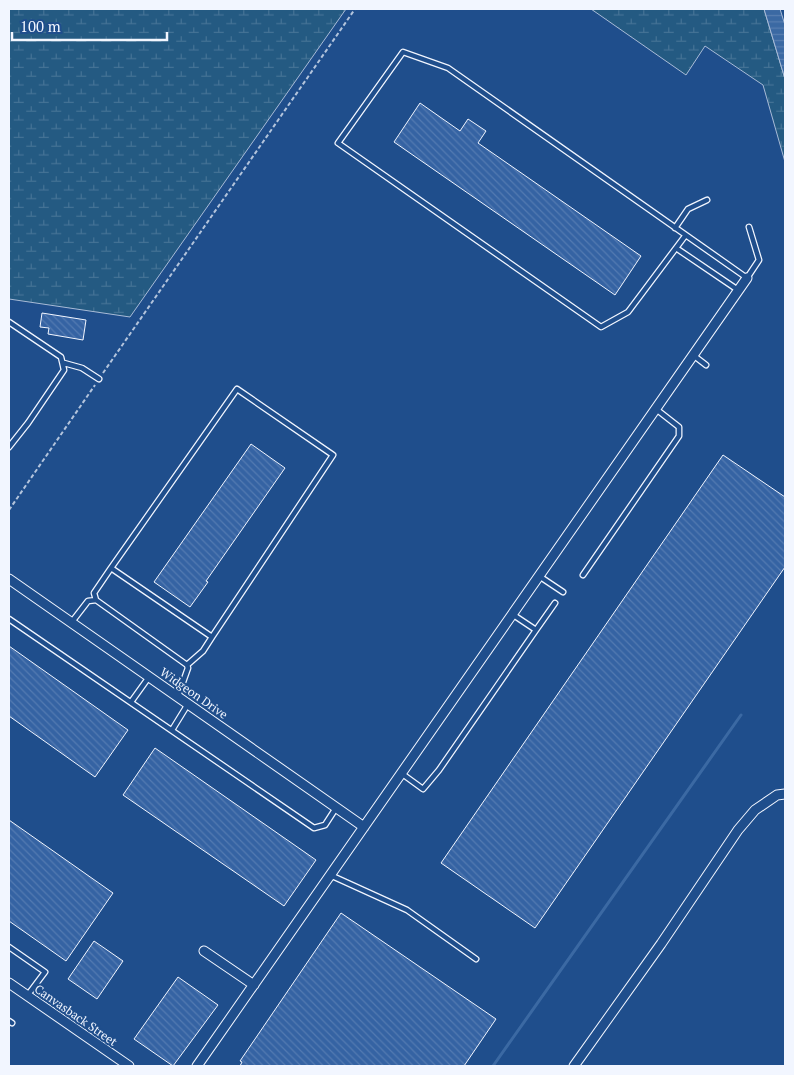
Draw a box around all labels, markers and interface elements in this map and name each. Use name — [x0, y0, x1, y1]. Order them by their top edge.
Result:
scale bar — [12, 10, 168, 42]
text: 100 m — [20, 16, 61, 36]
street label: Widgeon Drive — [157, 664, 231, 722]
street label: Canvasback Street — [32, 981, 121, 1049]

